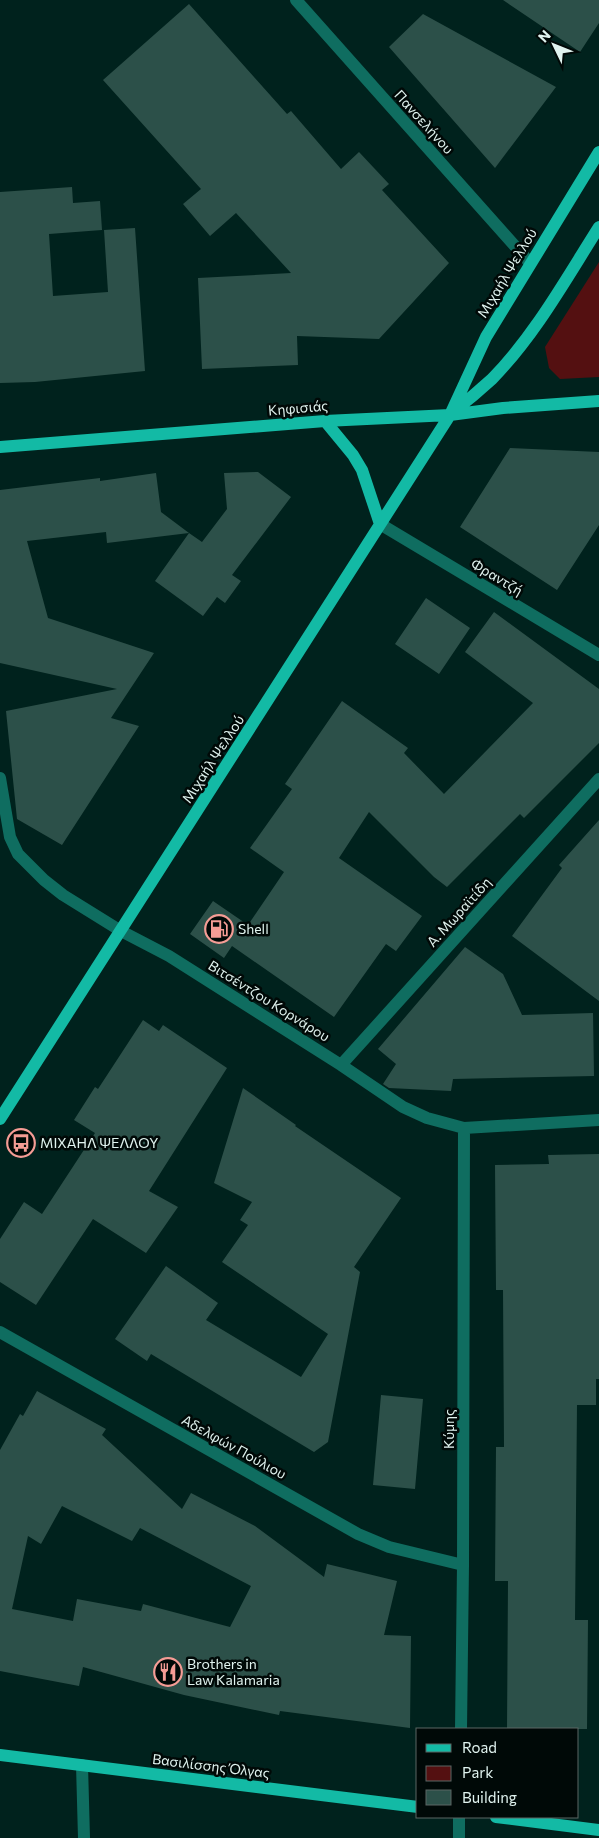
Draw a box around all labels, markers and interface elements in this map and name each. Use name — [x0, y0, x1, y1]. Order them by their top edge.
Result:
north arrow — [529, 20, 579, 70]
text: N — [534, 26, 554, 45]
street label: Πανσελήνου — [391, 86, 458, 157]
street label: Μιχαήλ Ψελλού — [473, 225, 540, 321]
street label: Κηφισιάς — [267, 396, 329, 419]
street label: Φραντζή — [468, 555, 526, 599]
street label: Μιχαήλ Ψελλού — [178, 712, 247, 806]
street label: Α. Μωραϊτίδη — [423, 873, 494, 950]
fuel station icon: Shell — [204, 914, 234, 944]
place label: Shell — [238, 920, 269, 937]
street label: Βιτσέντζου Κορνάρου — [205, 956, 333, 1045]
bus stop icon: ΜΙΧΑΗΛ ΨΕΛΛΟΥ — [6, 1128, 36, 1158]
place label: ΜΙΧΑΗΛ ΨΕΛΛΟΥ — [40, 1134, 158, 1151]
street label: Κύμης — [440, 1409, 457, 1449]
street label: Αδελφών Πούλιου — [179, 1411, 289, 1482]
place label: Brothers in Law Kalamaria — [187, 1655, 280, 1688]
restaurant icon: Brothers in Law Kalamaria — [153, 1657, 183, 1687]
legend — [416, 1728, 579, 1818]
text: Road — [462, 1738, 497, 1756]
street label: Βασιλίσσης Όλγας — [151, 1750, 271, 1781]
text: Park — [462, 1763, 493, 1781]
text: Building — [462, 1788, 517, 1806]

